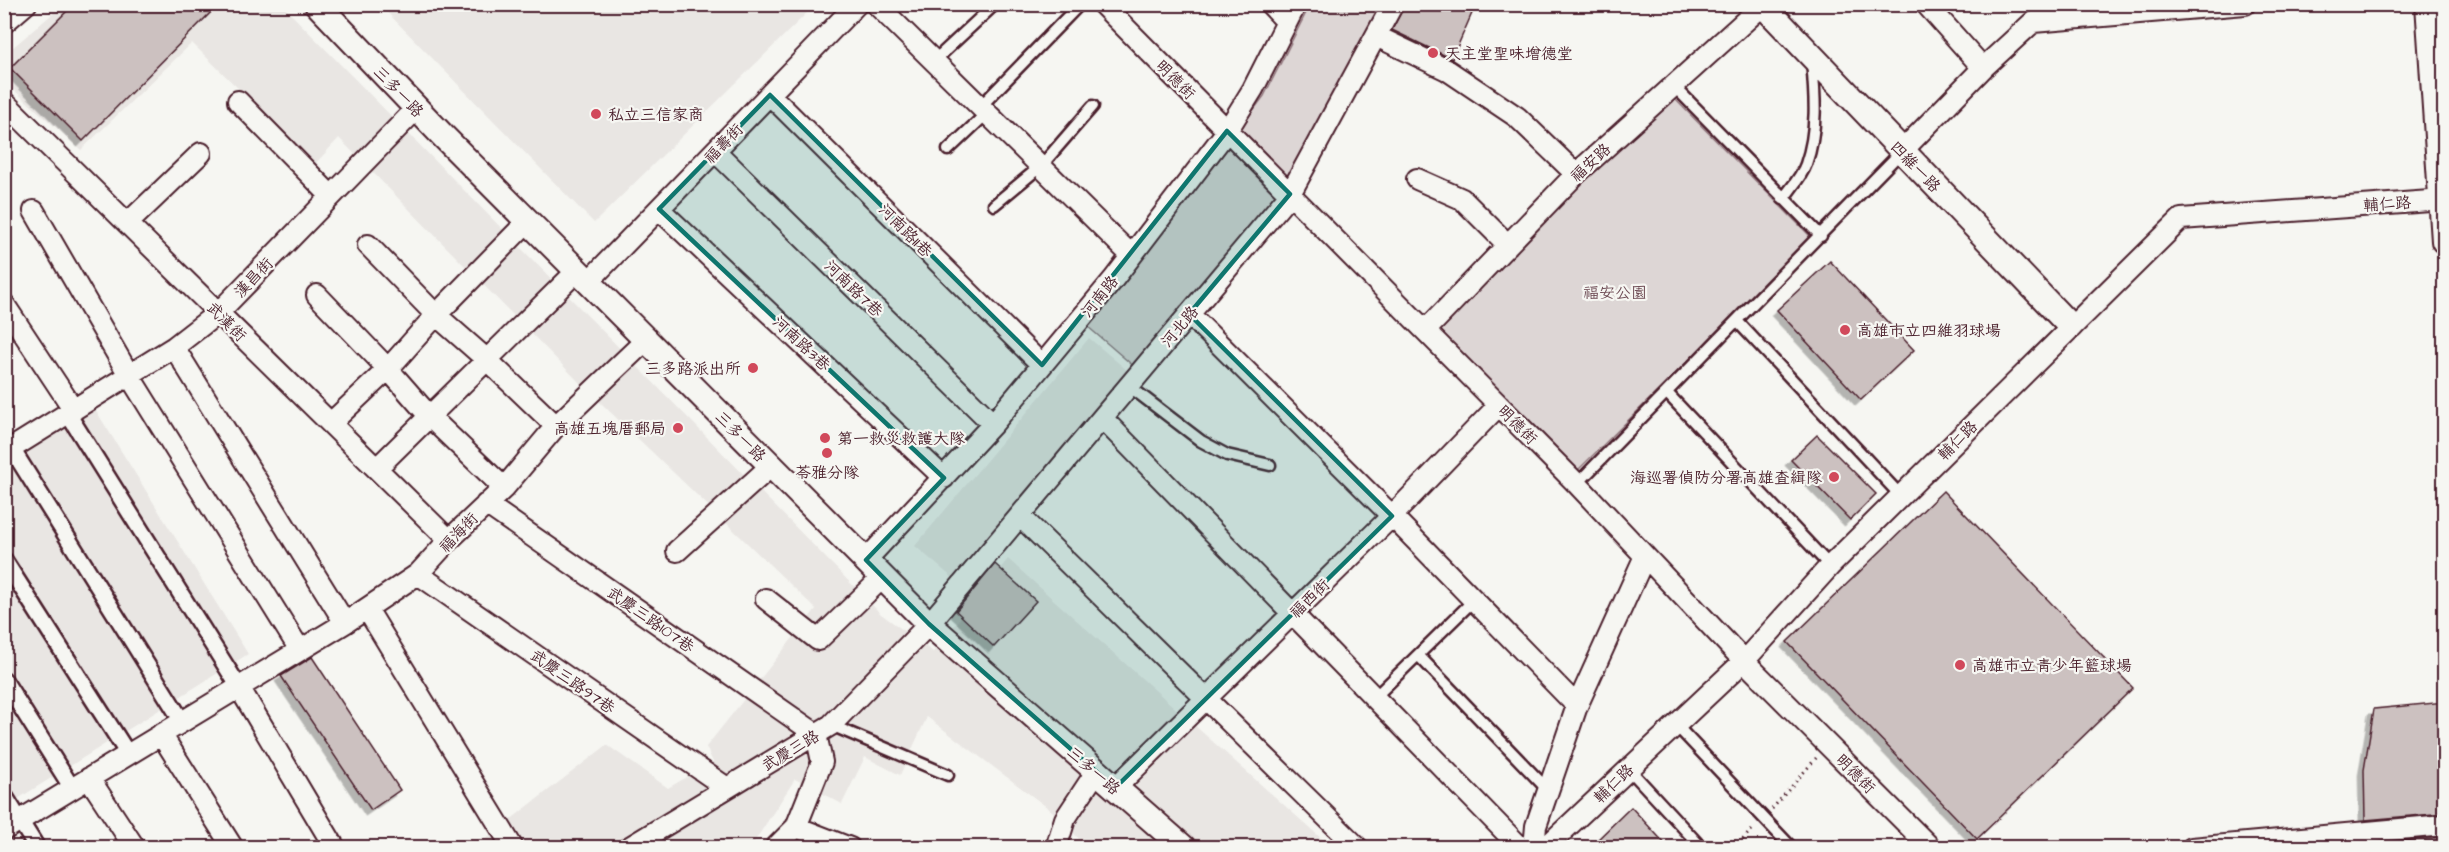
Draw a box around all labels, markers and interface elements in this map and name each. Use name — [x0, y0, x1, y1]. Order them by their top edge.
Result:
place label: 天主堂聖味增德堂 — [1445, 43, 1573, 65]
marker: 天主堂聖味增德堂 — [1426, 46, 1440, 60]
street label: 明德街 — [1151, 55, 1200, 104]
street label: 三多一路 — [368, 61, 428, 122]
place label: 私立三信家商 — [608, 104, 704, 126]
marker: 私立三信家商 — [589, 107, 603, 121]
street label: 福壽街 — [699, 119, 748, 169]
street label: 四維一路 — [1885, 136, 1945, 197]
street label: 福安路 — [1566, 138, 1616, 187]
street label: 輔仁路 — [2362, 191, 2412, 217]
street label: 河南路11巷 — [873, 199, 937, 263]
street label: 漢昌街 — [229, 253, 278, 303]
street label: 河南路7巷 — [819, 255, 888, 322]
street label: 河南路 — [1076, 271, 1123, 322]
park label: 福安公園 — [1583, 282, 1647, 304]
street label: 武漢街 — [202, 297, 251, 346]
street label: 河北路 — [1156, 301, 1204, 352]
street label: 河南路3巷 — [767, 311, 835, 376]
place label: 高雄市立四維羽球場 — [1857, 320, 2001, 342]
marker: 高雄市立四維羽球場 — [1838, 323, 1852, 337]
place label: 三多路派出所 — [645, 358, 741, 380]
marker: 三多路派出所 — [746, 361, 760, 375]
street label: 明德街 — [1493, 400, 1542, 449]
street label: 三多一路 — [710, 406, 771, 467]
street label: 輔仁路 — [1933, 416, 1982, 465]
place label: 高雄五塊厝郵局 — [554, 418, 666, 440]
marker: 高雄五塊厝郵局 — [671, 421, 685, 435]
place label: 第一救災救護大隊 — [837, 428, 965, 450]
marker: 第一救災救護大隊 — [818, 431, 832, 445]
marker: 苓雅分隊 — [820, 446, 834, 460]
place label: 苓雅分隊 — [795, 462, 859, 484]
place label: 海巡署偵防分署高雄查緝隊 — [1630, 467, 1822, 489]
marker: 海巡署偵防分署高雄查緝隊 — [1827, 470, 1841, 484]
street label: 福海街 — [434, 508, 483, 558]
street label: 福西街 — [1285, 574, 1335, 623]
street label: 武慶三路107巷 — [602, 582, 699, 658]
street label: 武慶三路97巷 — [526, 644, 619, 719]
place label: 高雄市立青少年籃球場 — [1972, 655, 2132, 677]
marker: 高雄市立青少年籃球場 — [1953, 658, 1967, 672]
street label: 武慶三路 — [757, 725, 824, 777]
street label: 三多一路 — [1062, 741, 1125, 800]
street label: 明德街 — [1831, 749, 1880, 798]
street label: 輔仁路 — [1589, 759, 1639, 808]

